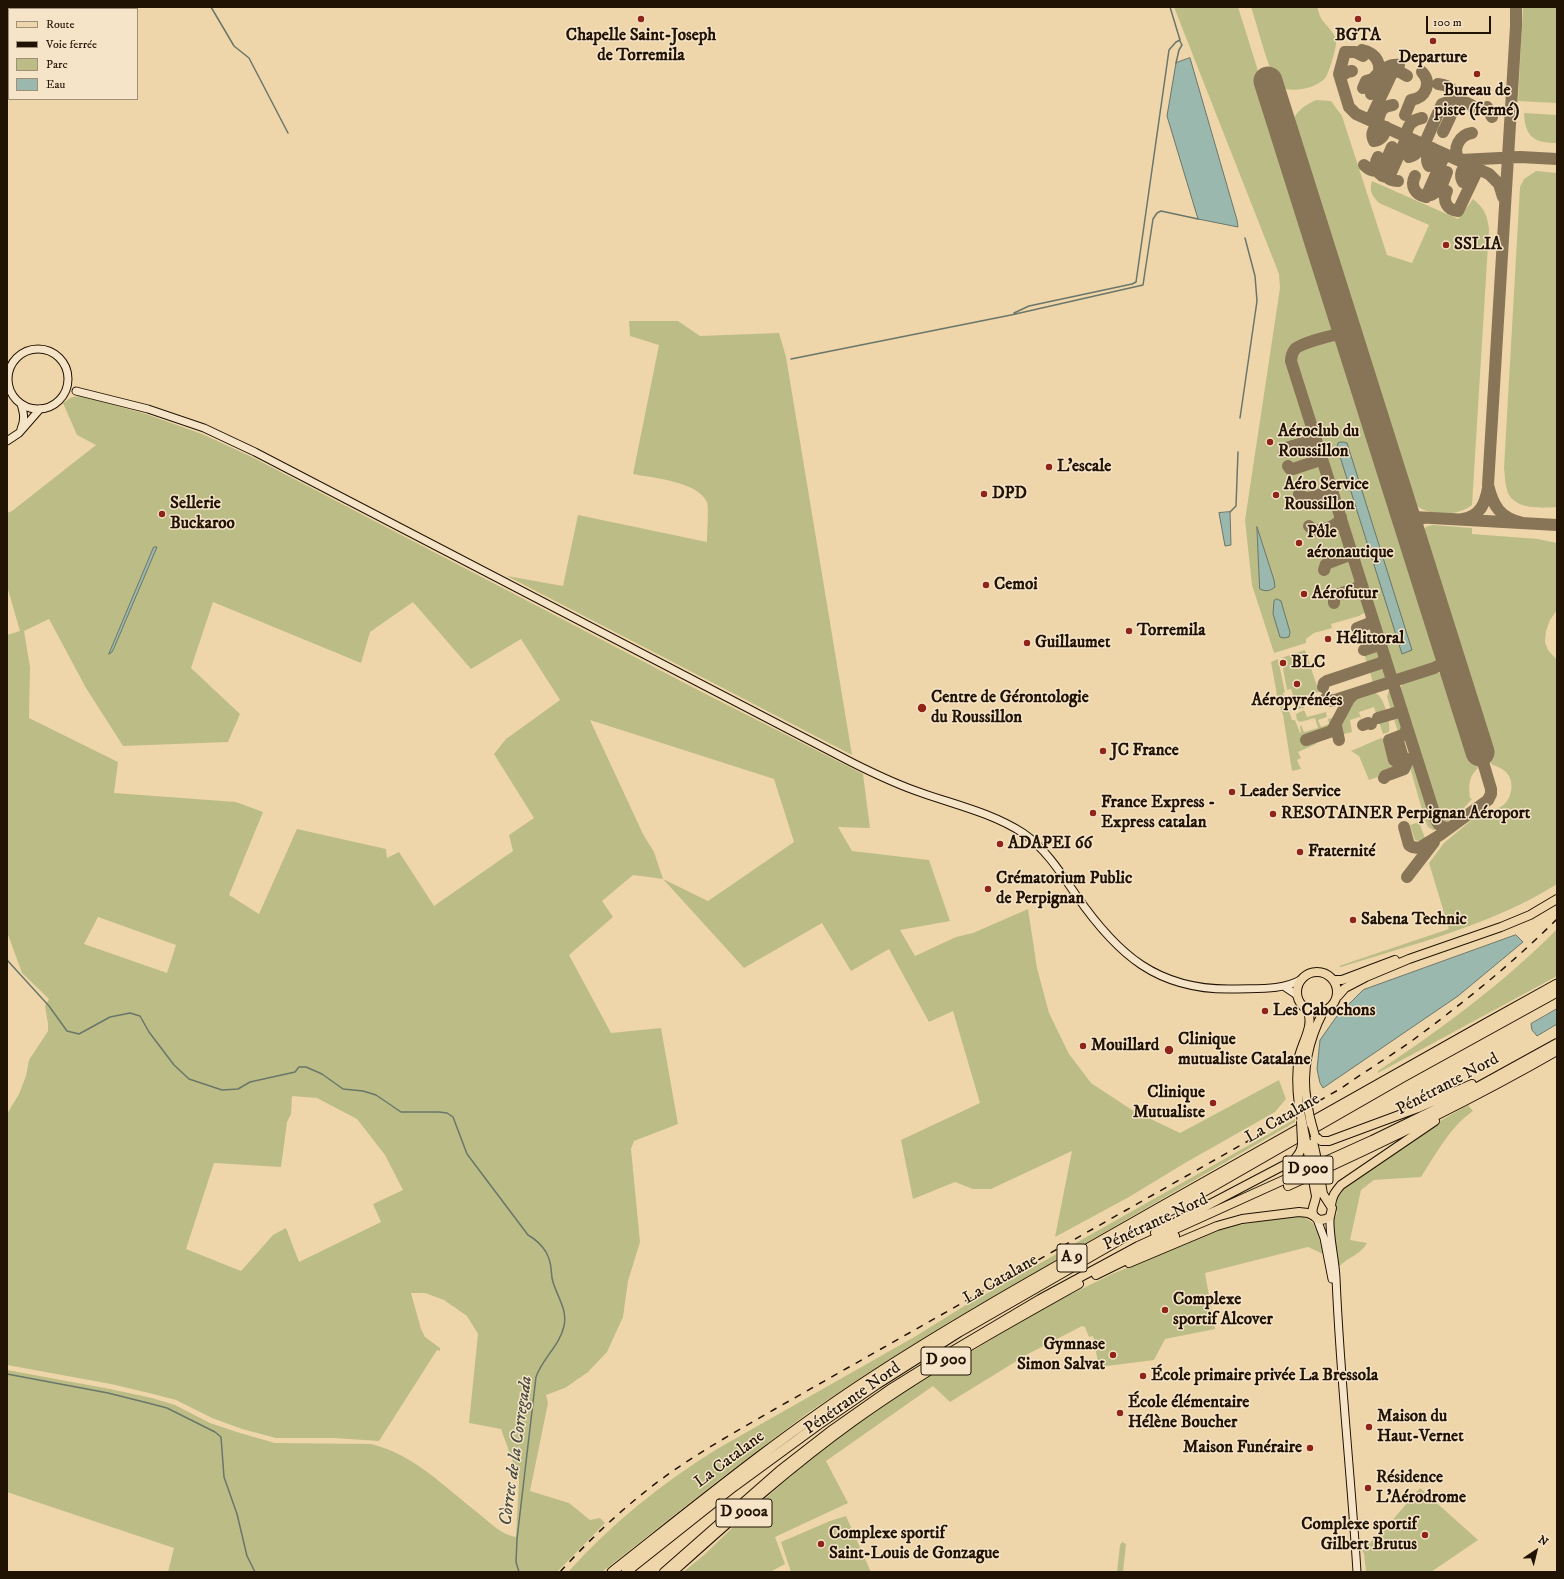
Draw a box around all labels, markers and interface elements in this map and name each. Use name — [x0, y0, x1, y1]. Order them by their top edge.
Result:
legend — [8, 8, 138, 100]
scale bar — [1428, 8, 1493, 34]
marker: Chapelle Saint-Joseph de Torremila — [636, 14, 646, 24]
marker: BGTA — [1353, 14, 1363, 24]
text: 100 m — [1433, 15, 1462, 30]
text: Route — [46, 17, 74, 32]
place label: Chapelle Saint-Joseph de Torremila — [566, 26, 716, 66]
place label: BGTA — [1335, 26, 1381, 46]
marker: Departure — [1428, 36, 1438, 46]
text: Voie ferrée — [46, 37, 97, 52]
place label: Departure — [1399, 48, 1467, 68]
text: Parc — [46, 57, 68, 72]
marker: Bureau de piste (fermé) — [1472, 69, 1482, 79]
text: Eau — [46, 77, 65, 92]
place label: Bureau de piste (fermé) — [1435, 81, 1519, 121]
place label: SSLIA — [1454, 235, 1502, 255]
marker: SSLIA — [1441, 240, 1451, 250]
place label: Aéroclub du Roussillon — [1278, 422, 1359, 462]
marker: Aéroclub du Roussillon — [1265, 437, 1275, 447]
place label: L'escale — [1057, 457, 1111, 477]
marker: L'escale — [1044, 462, 1054, 472]
place label: Aéro Service Roussillon — [1284, 475, 1369, 515]
place label: DPD — [992, 484, 1027, 504]
marker: DPD — [979, 489, 989, 499]
marker: Aéro Service Roussillon — [1271, 490, 1281, 500]
place label: Sellerie Buckaroo — [170, 494, 235, 534]
marker: Sellerie Buckaroo — [157, 509, 167, 519]
place label: Pôle aéronautique — [1307, 523, 1394, 563]
marker: Pôle aéronautique — [1294, 538, 1304, 548]
place label: Cemoi — [994, 575, 1038, 595]
marker: Cemoi — [981, 580, 991, 590]
place label: Aérofutur — [1312, 584, 1378, 604]
marker: Aérofutur — [1299, 589, 1309, 599]
place label: Torremila — [1137, 621, 1205, 641]
marker: Torremila — [1124, 626, 1134, 636]
place label: Hélittoral — [1336, 629, 1404, 649]
place label: Guillaumet — [1035, 633, 1110, 653]
marker: Hélittoral — [1323, 634, 1333, 644]
marker: Guillaumet — [1022, 638, 1032, 648]
place label: BLC — [1291, 653, 1325, 673]
marker: BLC — [1278, 658, 1288, 668]
marker: Aéropyrénées — [1292, 679, 1302, 689]
place label: Centre de Gérontologie du Roussillon — [931, 688, 1089, 728]
place label: Aéropyrénées — [1251, 691, 1343, 711]
marker: Centre de Gérontologie du Roussillon — [916, 702, 928, 714]
place label: JC France — [1111, 741, 1179, 761]
marker: JC France — [1098, 746, 1108, 756]
place label: Leader Service — [1240, 782, 1341, 802]
marker: Leader Service — [1227, 787, 1237, 797]
place label: France Express - Express catalan — [1101, 793, 1215, 833]
place label: RESOTAINER Perpignan Aéroport — [1281, 804, 1530, 824]
marker: France Express - Express catalan — [1088, 808, 1098, 818]
marker: RESOTAINER Perpignan Aéroport — [1268, 809, 1278, 819]
place label: ADAPEI 66 — [1008, 834, 1092, 854]
marker: ADAPEI 66 — [995, 839, 1005, 849]
place label: Fraternité — [1308, 842, 1376, 862]
marker: Fraternité — [1295, 847, 1305, 857]
place label: Crématorium Public de Perpignan — [996, 869, 1132, 909]
marker: Crématorium Public de Perpignan — [983, 884, 993, 894]
place label: Sabena Technic — [1361, 910, 1467, 930]
marker: Sabena Technic — [1348, 915, 1358, 925]
place label: Les Cabochons — [1273, 1001, 1375, 1021]
marker: Les Cabochons — [1260, 1006, 1270, 1016]
place label: Clinique mutualiste Catalane — [1178, 1030, 1310, 1070]
place label: Mouillard — [1091, 1036, 1159, 1056]
marker: Mouillard — [1078, 1041, 1088, 1051]
marker: Clinique mutualiste Catalane — [1163, 1044, 1175, 1056]
street label: Pénétrante Nord — [1393, 1049, 1503, 1121]
place label: Clinique Mutualiste — [1133, 1083, 1205, 1123]
street label: La Catalane — [1242, 1090, 1324, 1148]
marker: Clinique Mutualiste — [1208, 1098, 1218, 1108]
road number: D 900 — [1283, 1156, 1333, 1184]
street label: Pénétrante Nord — [1100, 1190, 1212, 1256]
road number: A 9 — [1057, 1244, 1087, 1272]
street label: La Catalane — [960, 1251, 1042, 1309]
place label: Complexe sportif Alcover — [1173, 1290, 1273, 1330]
marker: Complexe sportif Alcover — [1160, 1305, 1170, 1315]
place label: Gymnase Simon Salvat — [1017, 1335, 1105, 1375]
road number: D 900 — [921, 1347, 971, 1375]
marker: Gymnase Simon Salvat — [1108, 1350, 1118, 1360]
street label: Pénétrante Nord — [801, 1358, 905, 1440]
place label: École primaire privée La Bressola — [1151, 1366, 1378, 1386]
marker: École primaire privée La Bressola — [1138, 1371, 1148, 1381]
water label: Còrrec de la Corregada — [496, 1375, 538, 1527]
place label: École élémentaire Hélène Boucher — [1128, 1393, 1249, 1433]
place label: Maison du Haut-Vernet — [1377, 1407, 1464, 1447]
marker: École élémentaire Hélène Boucher — [1115, 1408, 1125, 1418]
marker: Maison du Haut-Vernet — [1364, 1422, 1374, 1432]
street label: La Catalane — [691, 1427, 769, 1493]
place label: Maison Funéraire — [1183, 1438, 1302, 1458]
marker: Maison Funéraire — [1305, 1443, 1315, 1453]
place label: Résidence L'Aérodrome — [1376, 1468, 1466, 1508]
marker: Résidence L'Aérodrome — [1363, 1483, 1373, 1493]
road number: D 900a — [716, 1499, 772, 1527]
place label: Complexe sportif Gilbert Brutus — [1301, 1515, 1417, 1555]
place label: Complexe sportif Saint-Louis de Gonzague — [829, 1524, 999, 1564]
marker: Complexe sportif Gilbert Brutus — [1420, 1530, 1430, 1540]
north arrow — [1516, 1531, 1556, 1571]
text: N — [1535, 1533, 1551, 1549]
marker: Complexe sportif Saint-Louis de Gonzague — [816, 1539, 826, 1549]

